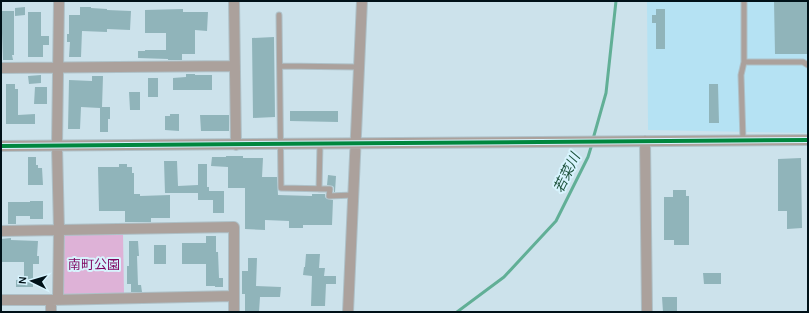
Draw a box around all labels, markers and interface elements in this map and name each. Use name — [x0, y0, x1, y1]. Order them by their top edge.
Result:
water label: 若菜川 — [550, 149, 585, 196]
park label: 南町公園 — [68, 257, 120, 272]
north arrow — [12, 261, 52, 301]
text: N — [16, 276, 29, 285]

